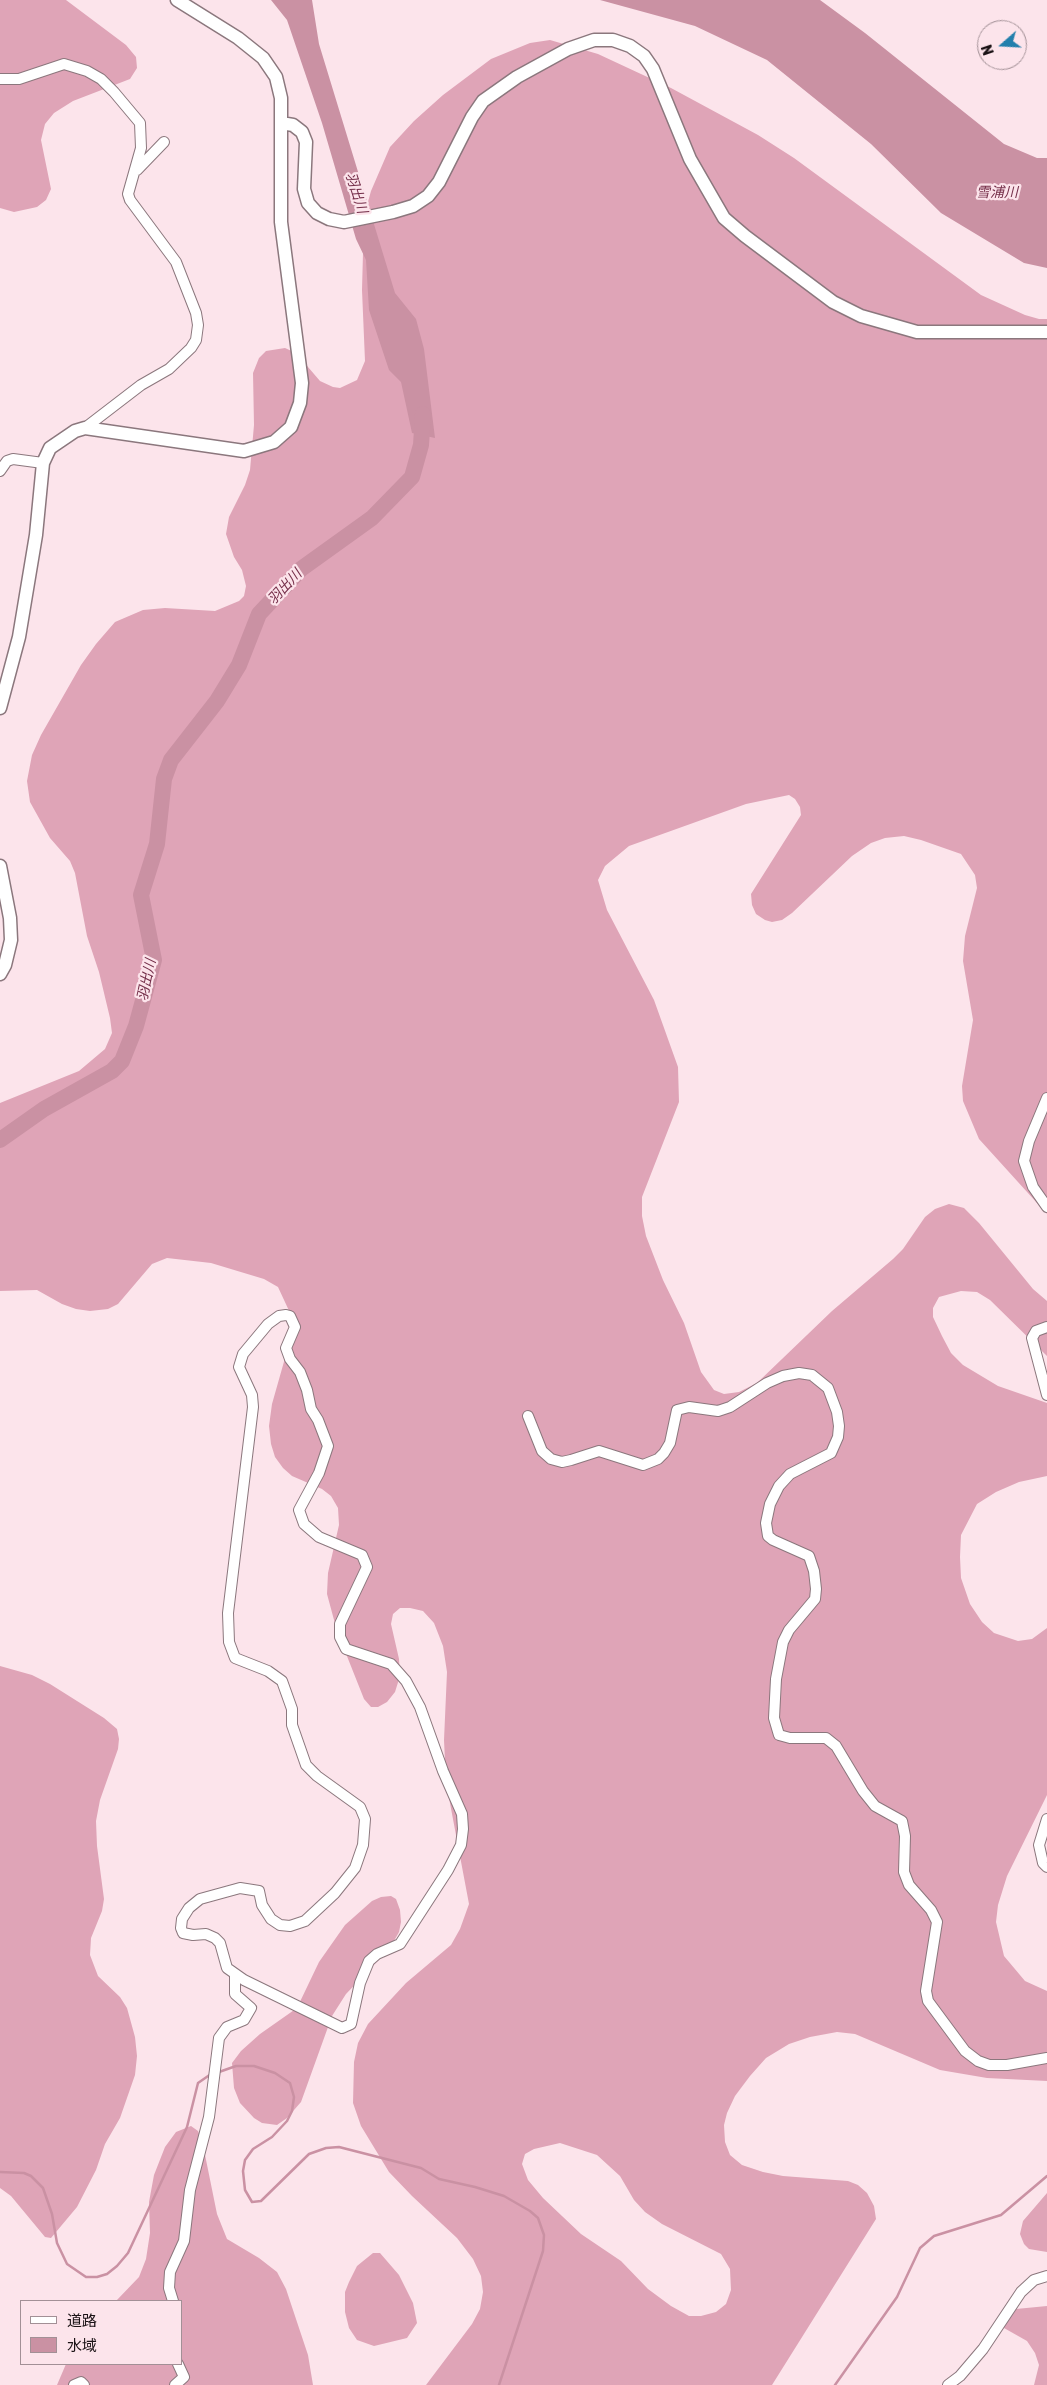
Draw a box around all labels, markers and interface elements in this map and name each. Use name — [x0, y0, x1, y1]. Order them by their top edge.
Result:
north arrow — [977, 20, 1027, 70]
text: N — [979, 42, 998, 57]
water label: 羽出川 — [342, 170, 370, 216]
water label: 雪浦川 — [976, 185, 1018, 201]
water label: 羽出川 — [265, 566, 305, 608]
water label: 羽出川 — [134, 958, 160, 1002]
legend — [20, 2300, 182, 2365]
text: 道路 — [67, 2312, 97, 2330]
text: 水域 — [67, 2337, 97, 2355]

